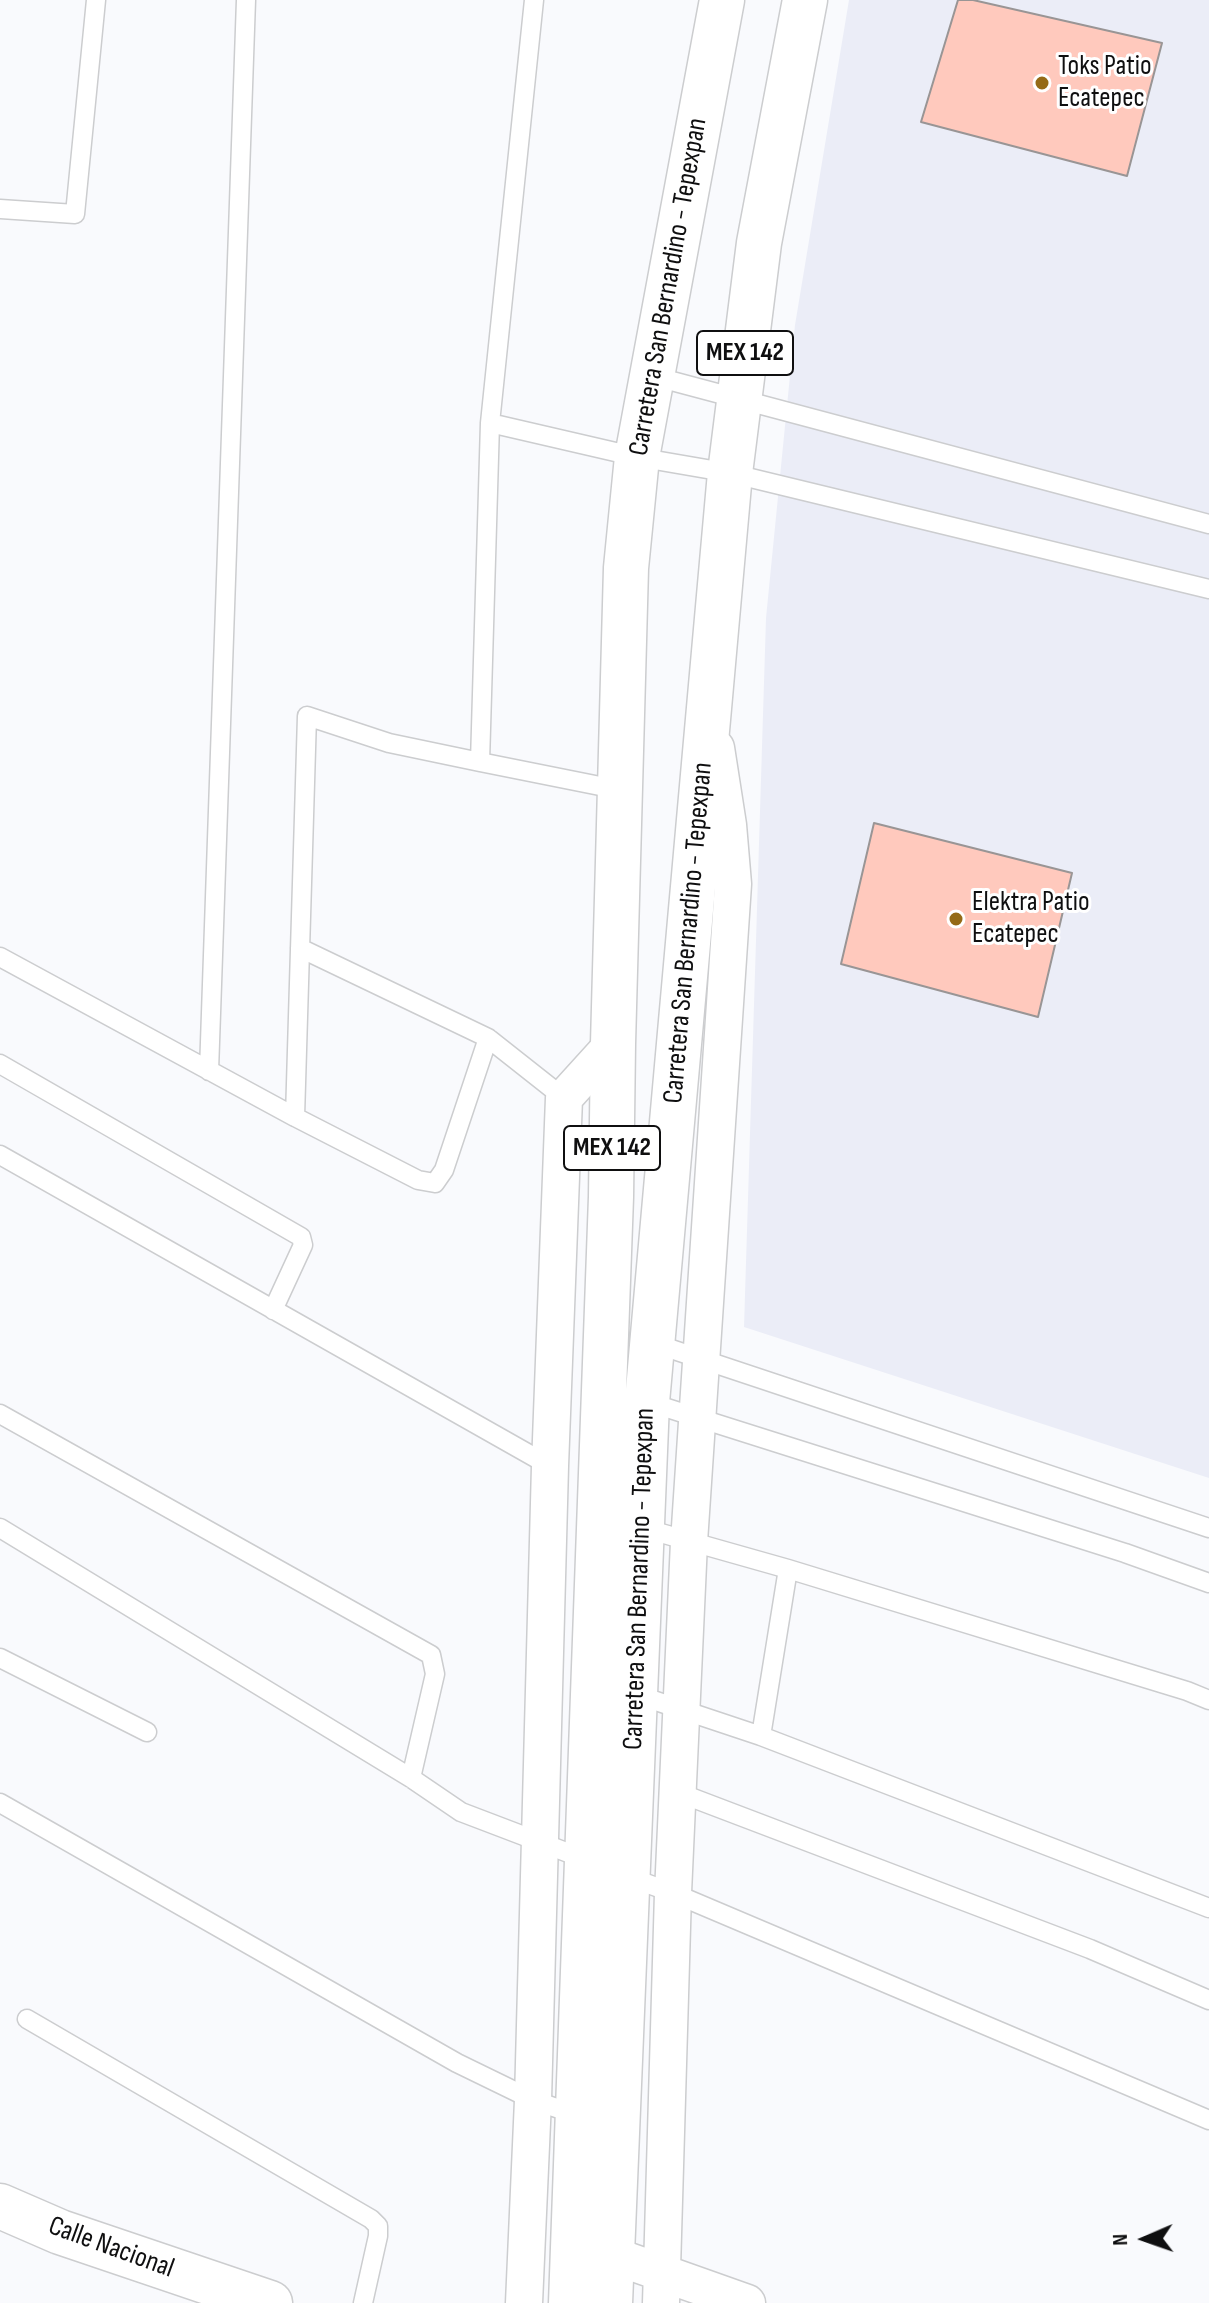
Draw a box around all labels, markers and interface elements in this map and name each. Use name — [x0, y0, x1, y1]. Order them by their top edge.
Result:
place label: Toks Patio Ecatepec — [1058, 50, 1152, 116]
marker: Toks Patio Ecatepec — [1033, 74, 1051, 92]
street label: Carretera San Bernardino - Tepexpan — [623, 116, 715, 458]
road number: MEX 142 — [697, 331, 793, 375]
street label: Carretera San Bernardino - Tepexpan — [657, 761, 721, 1105]
place label: Elektra Patio Ecatepec — [972, 886, 1090, 952]
marker: Elektra Patio Ecatepec — [947, 910, 965, 928]
road number: MEX 142 — [564, 1126, 660, 1170]
street label: Carretera San Bernardino - Tepexpan — [617, 1407, 663, 1751]
north arrow — [1105, 2199, 1185, 2279]
street label: Calle Nacional — [44, 2210, 178, 2286]
text: N — [1107, 2234, 1134, 2246]

